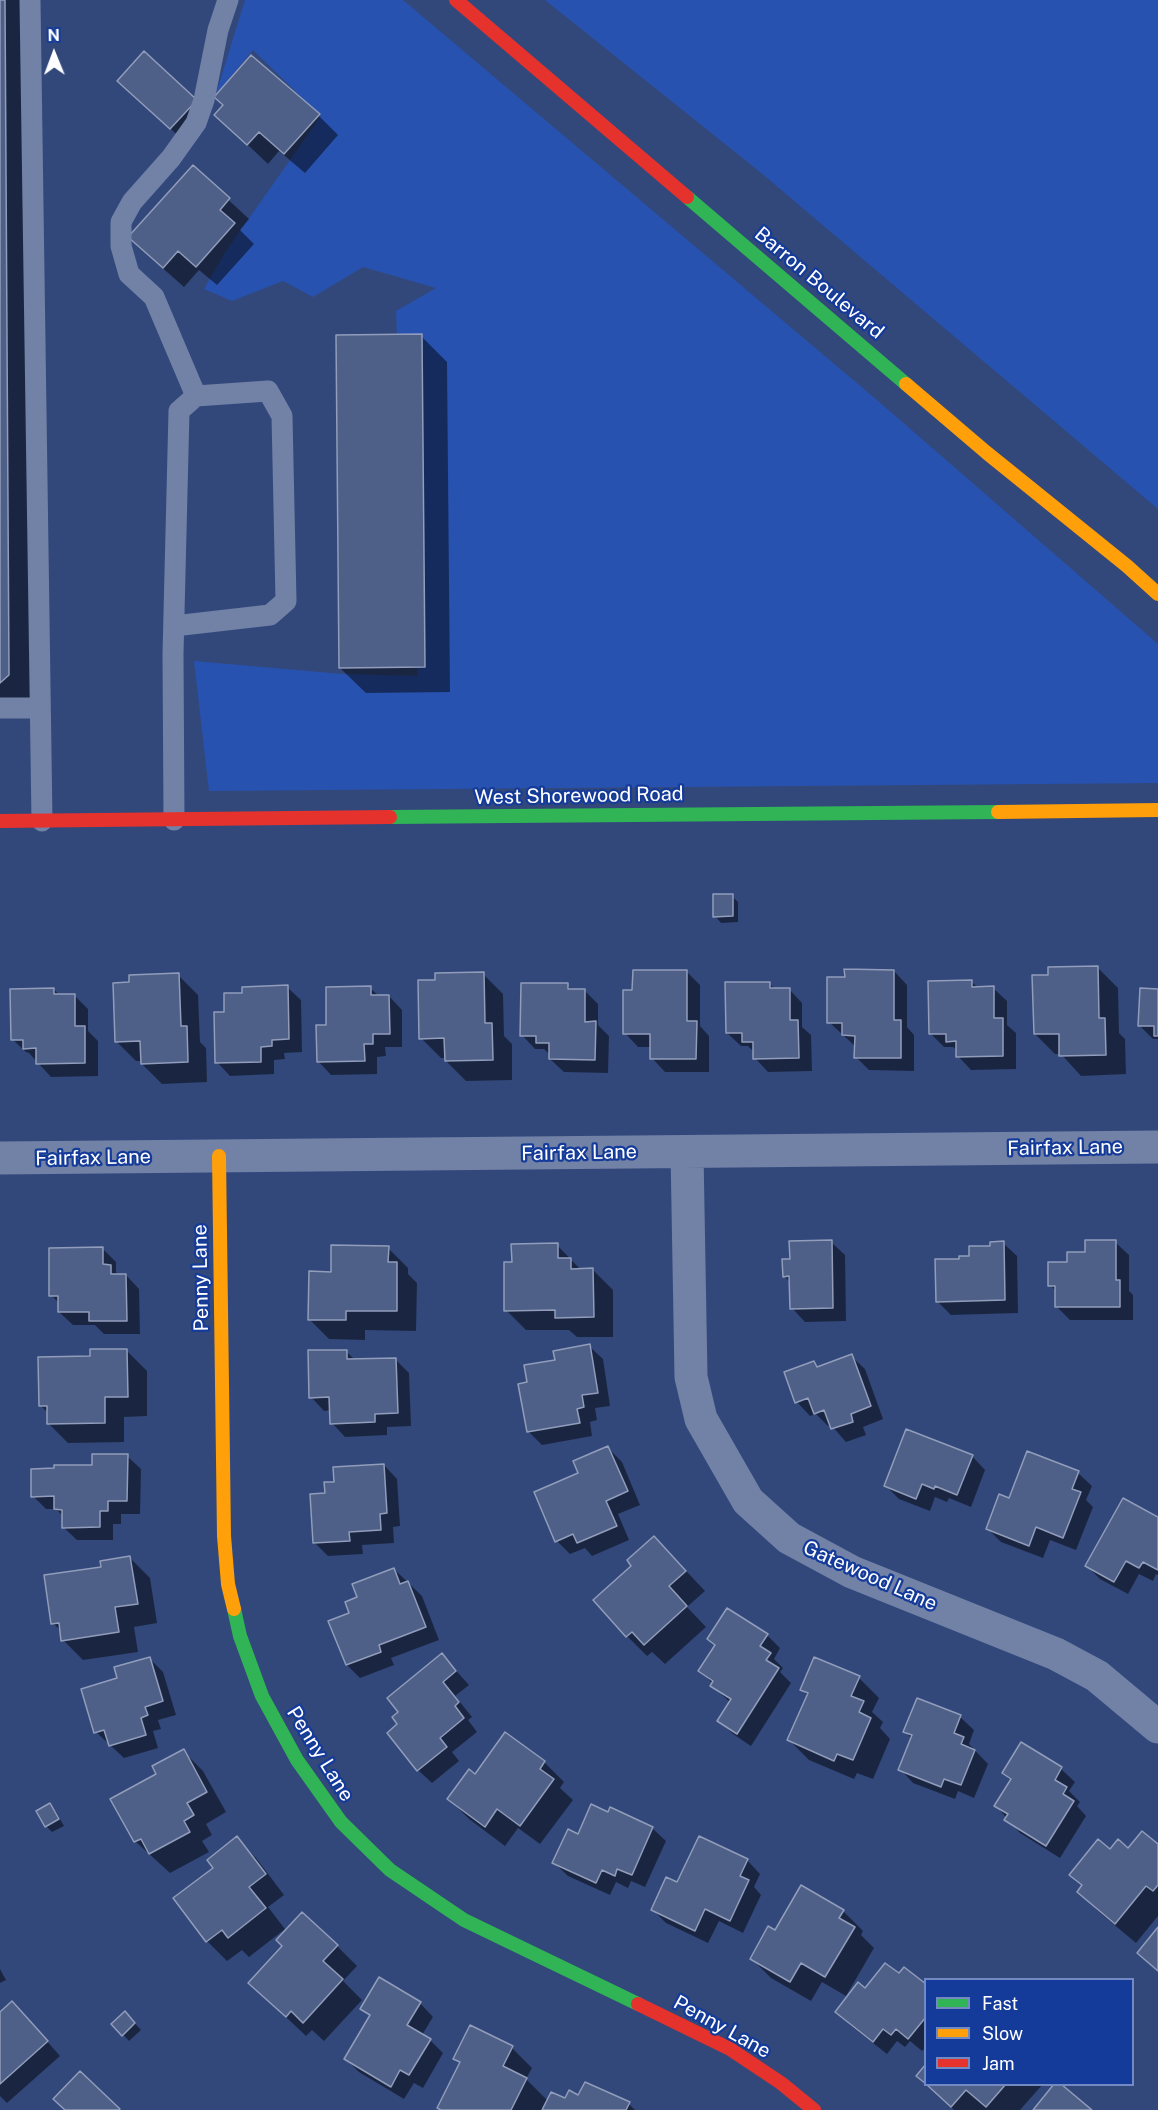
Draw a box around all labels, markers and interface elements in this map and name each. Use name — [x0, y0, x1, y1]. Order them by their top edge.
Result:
north arrow — [24, 24, 84, 84]
text: N — [47, 26, 60, 45]
street label: Barron Boulevard — [749, 222, 889, 344]
street label: West Shorewood Road — [474, 782, 684, 810]
street label: Fairfax Lane — [1007, 1135, 1123, 1161]
street label: Fairfax Lane — [521, 1140, 637, 1166]
street label: Fairfax Lane — [35, 1145, 151, 1171]
street label: Penny Lane — [188, 1224, 214, 1332]
street label: Gatewood Lane — [799, 1536, 941, 1616]
street label: Penny Lane — [281, 1702, 359, 1806]
legend — [924, 1978, 1134, 2086]
street label: Penny Lane — [669, 1990, 775, 2064]
text: Fast — [982, 1993, 1018, 2014]
text: Slow — [982, 2023, 1023, 2044]
text: Jam — [982, 2053, 1015, 2074]

